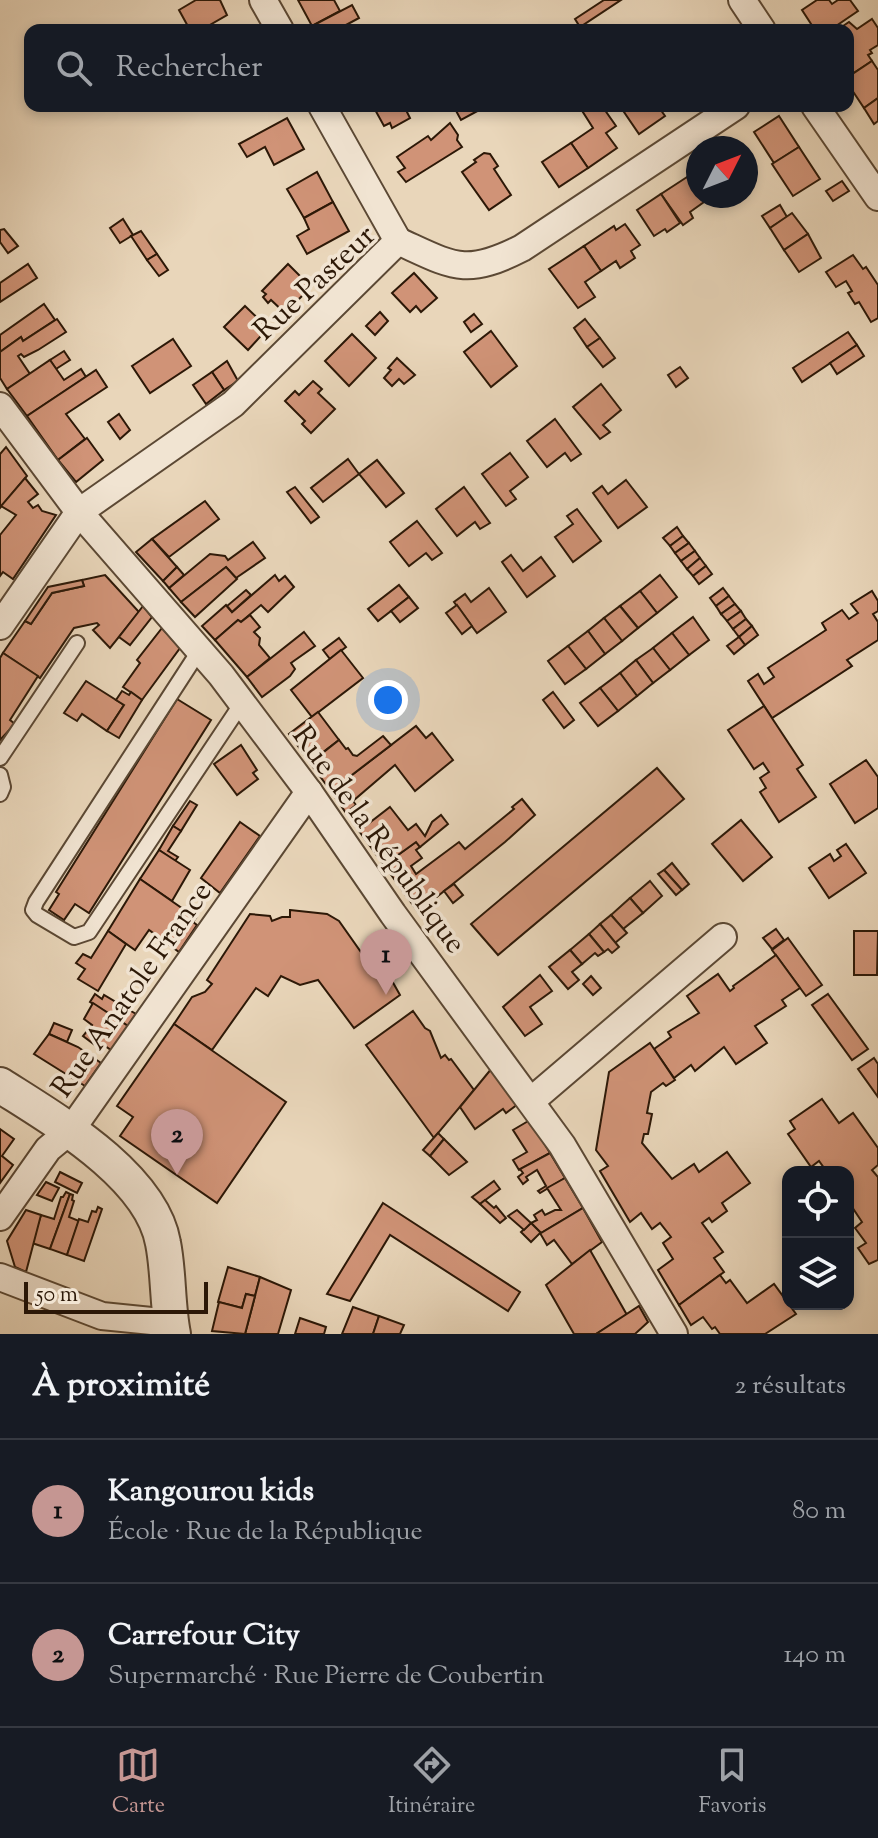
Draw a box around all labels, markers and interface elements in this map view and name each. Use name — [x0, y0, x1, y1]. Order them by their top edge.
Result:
search box — [24, 24, 854, 112]
icon: search — [52, 46, 96, 90]
text: Rechercher — [116, 47, 263, 90]
north arrow — [686, 136, 758, 208]
street label: Rue Pasteur — [245, 216, 386, 352]
your location — [368, 680, 408, 720]
street label: Rue de la République — [280, 718, 475, 963]
street label: Rue Anatole France — [42, 874, 224, 1107]
pin: 1 — [360, 929, 412, 995]
pin: 2 — [151, 1109, 203, 1175]
map controls — [782, 1166, 854, 1310]
button: locate — [782, 1166, 854, 1238]
button: layers — [782, 1238, 854, 1310]
scale bar — [24, 1278, 208, 1314]
text: 50 m — [36, 1280, 78, 1312]
text: À proximité — [32, 1362, 210, 1411]
text: 2 résultats — [735, 1368, 846, 1405]
text: Kangourou kids — [108, 1471, 314, 1514]
text: 1 — [54, 1493, 62, 1530]
text: 80 m — [792, 1493, 846, 1530]
text: École · Rue de la République — [108, 1514, 423, 1551]
text: Carrefour City — [108, 1615, 300, 1658]
text: 2 — [52, 1637, 64, 1674]
text: 140 m — [783, 1637, 846, 1674]
text: Supermarché · Rue Pierre de Coubertin — [108, 1658, 544, 1695]
tab: Carte — [112, 1743, 165, 1823]
tab: Itinéraire — [388, 1743, 475, 1823]
tab: Favoris — [699, 1743, 766, 1823]

